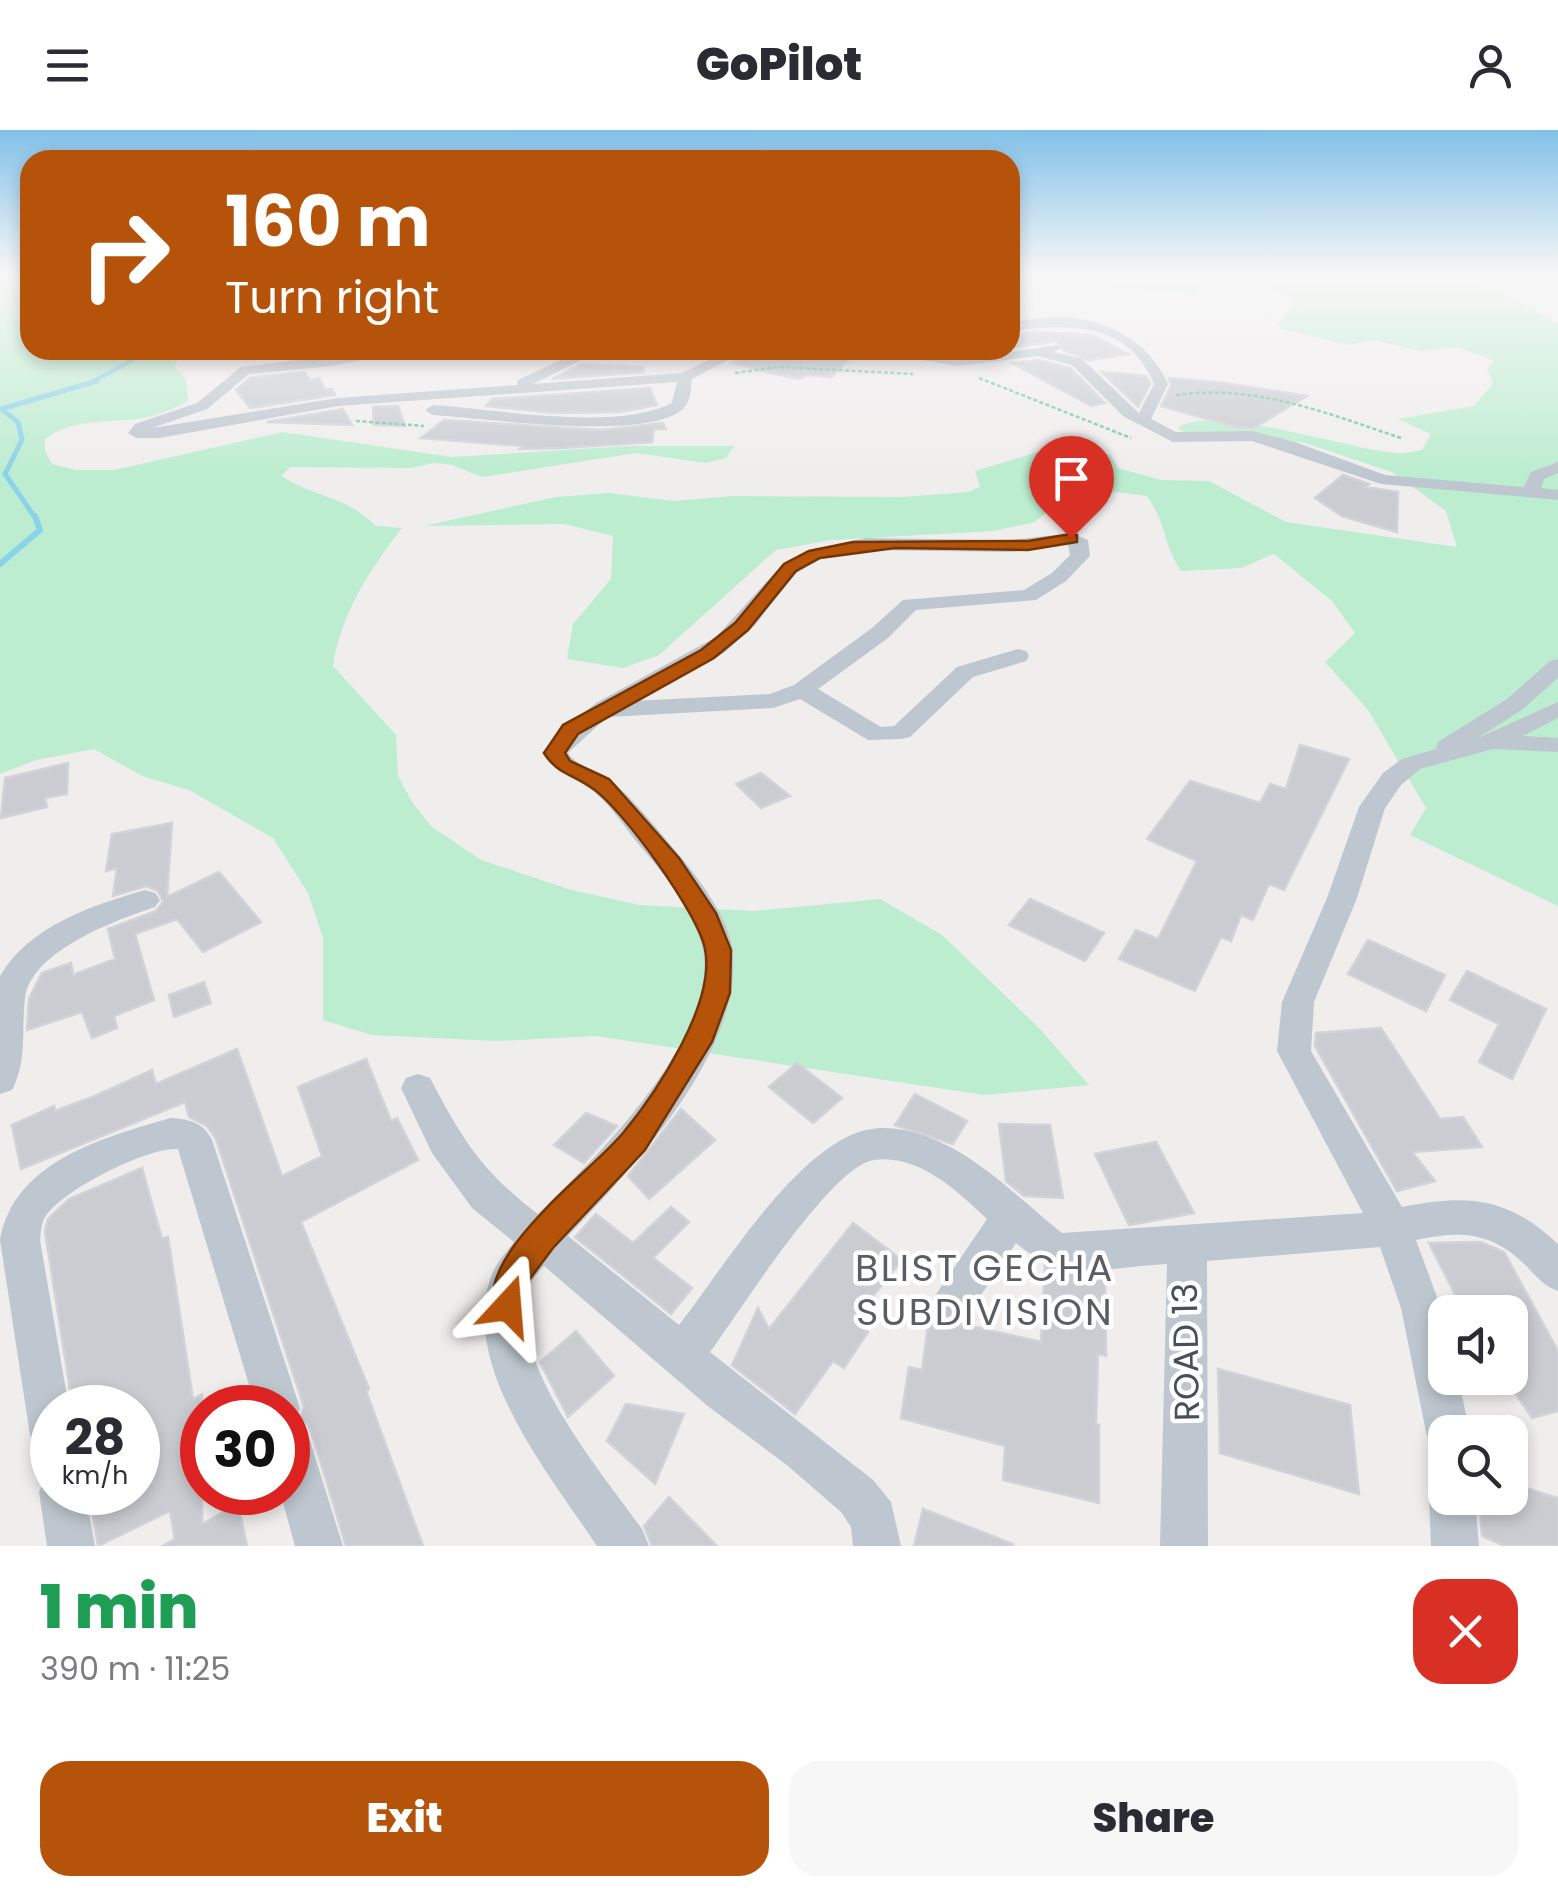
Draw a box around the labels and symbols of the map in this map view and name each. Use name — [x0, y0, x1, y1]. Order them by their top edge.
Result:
pin — [1029, 436, 1114, 539]
district label: BLIST GECHA SUBDIVISION — [855, 1241, 1115, 1338]
position arrow — [456, 1254, 560, 1358]
street label: ROAD 13 — [1160, 1282, 1211, 1422]
speed limit sign: 30 — [180, 1385, 310, 1515]

